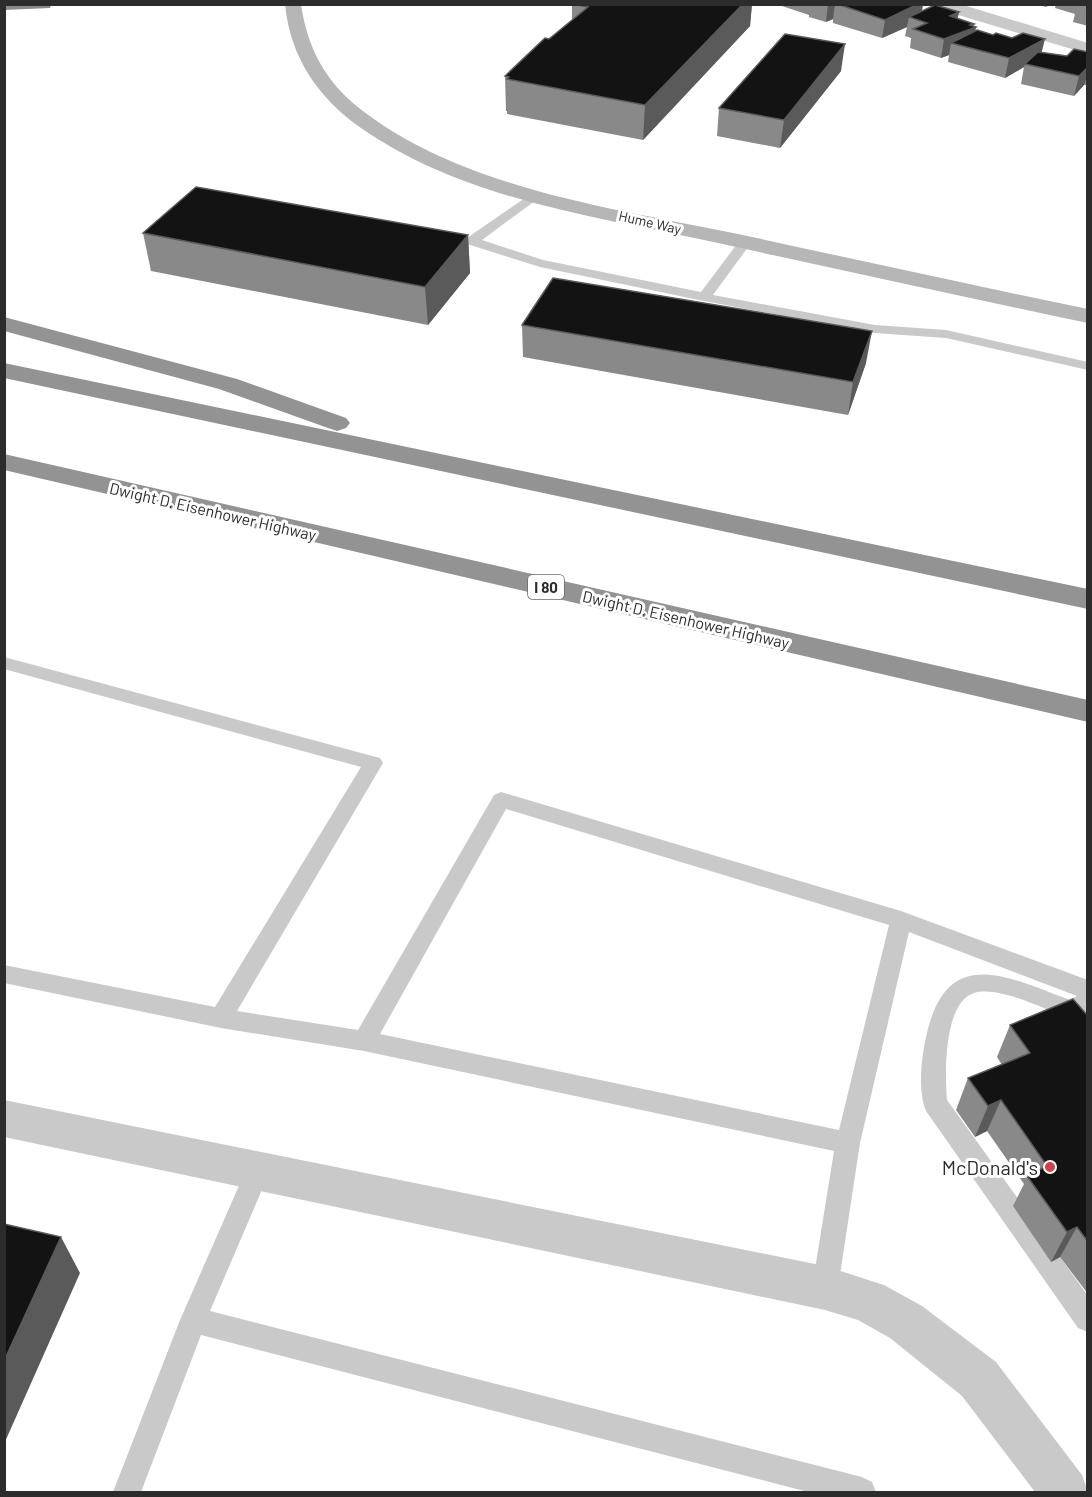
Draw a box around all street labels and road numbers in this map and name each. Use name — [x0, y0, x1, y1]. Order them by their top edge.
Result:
street label: Hume Way — [617, 207, 683, 238]
street label: Dwight D. Eisenhower Highway — [108, 478, 319, 544]
road number: I 80 — [528, 575, 564, 599]
street label: Dwight D. Eisenhower Highway — [581, 586, 792, 652]

